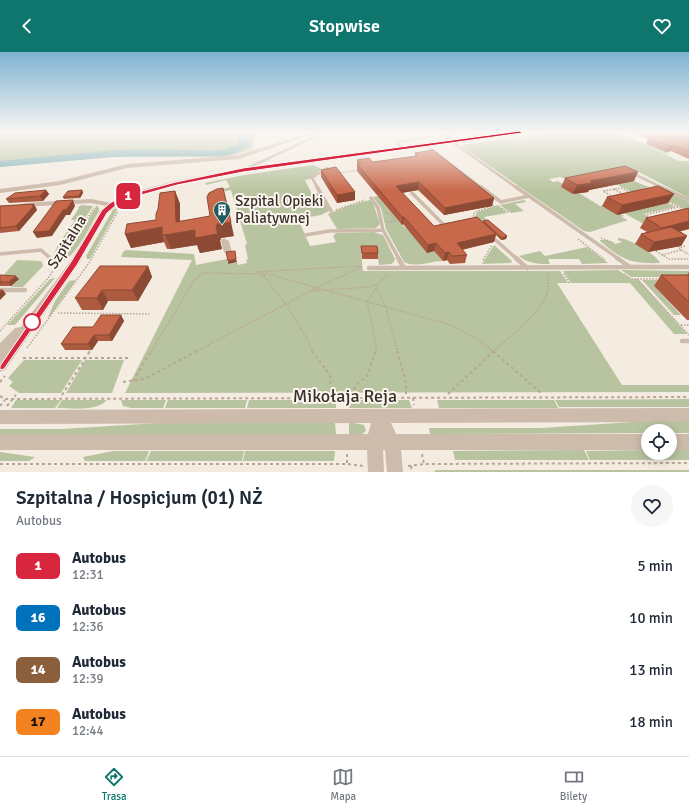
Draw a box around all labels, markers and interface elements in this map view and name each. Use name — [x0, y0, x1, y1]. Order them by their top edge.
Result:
icon: back — [16, 15, 38, 37]
text: Stopwise — [309, 15, 380, 37]
icon: heart — [651, 15, 673, 37]
line badge: 1 — [115, 183, 141, 209]
text: 1 — [124, 187, 132, 204]
place label: Szpital Opieki Paliatywnej — [235, 192, 323, 227]
building icon: Szpital Opieki Paliatywnej — [212, 200, 232, 225]
street label: Szpitalna — [43, 212, 91, 272]
unlabelled marker — [23, 313, 41, 331]
street label: Mikołaja Reja — [293, 385, 397, 407]
map controls — [641, 424, 677, 460]
button: locate — [641, 424, 677, 460]
button: heart — [631, 485, 673, 527]
text: Szpitalna / Hospicjum (01) NŻ — [16, 486, 263, 510]
text: Autobus — [16, 513, 62, 529]
text: Autobus — [72, 549, 126, 567]
text: 1 — [34, 557, 42, 574]
text: 5 min — [637, 557, 673, 575]
text: 12:31 — [72, 567, 104, 583]
text: Autobus — [72, 601, 126, 619]
text: 16 — [30, 609, 46, 626]
text: 10 min — [629, 609, 673, 627]
text: 12:36 — [72, 619, 104, 635]
text: Autobus — [72, 653, 126, 671]
text: 14 — [30, 661, 46, 678]
text: 13 min — [629, 661, 673, 679]
text: 12:39 — [72, 671, 104, 687]
text: Autobus — [72, 705, 126, 723]
text: 17 — [30, 713, 46, 730]
text: 18 min — [629, 713, 673, 731]
text: 12:44 — [72, 723, 104, 739]
tab: Trasa — [102, 766, 127, 803]
tab: Mapa — [330, 766, 356, 803]
tab: Bilety — [560, 766, 587, 803]

